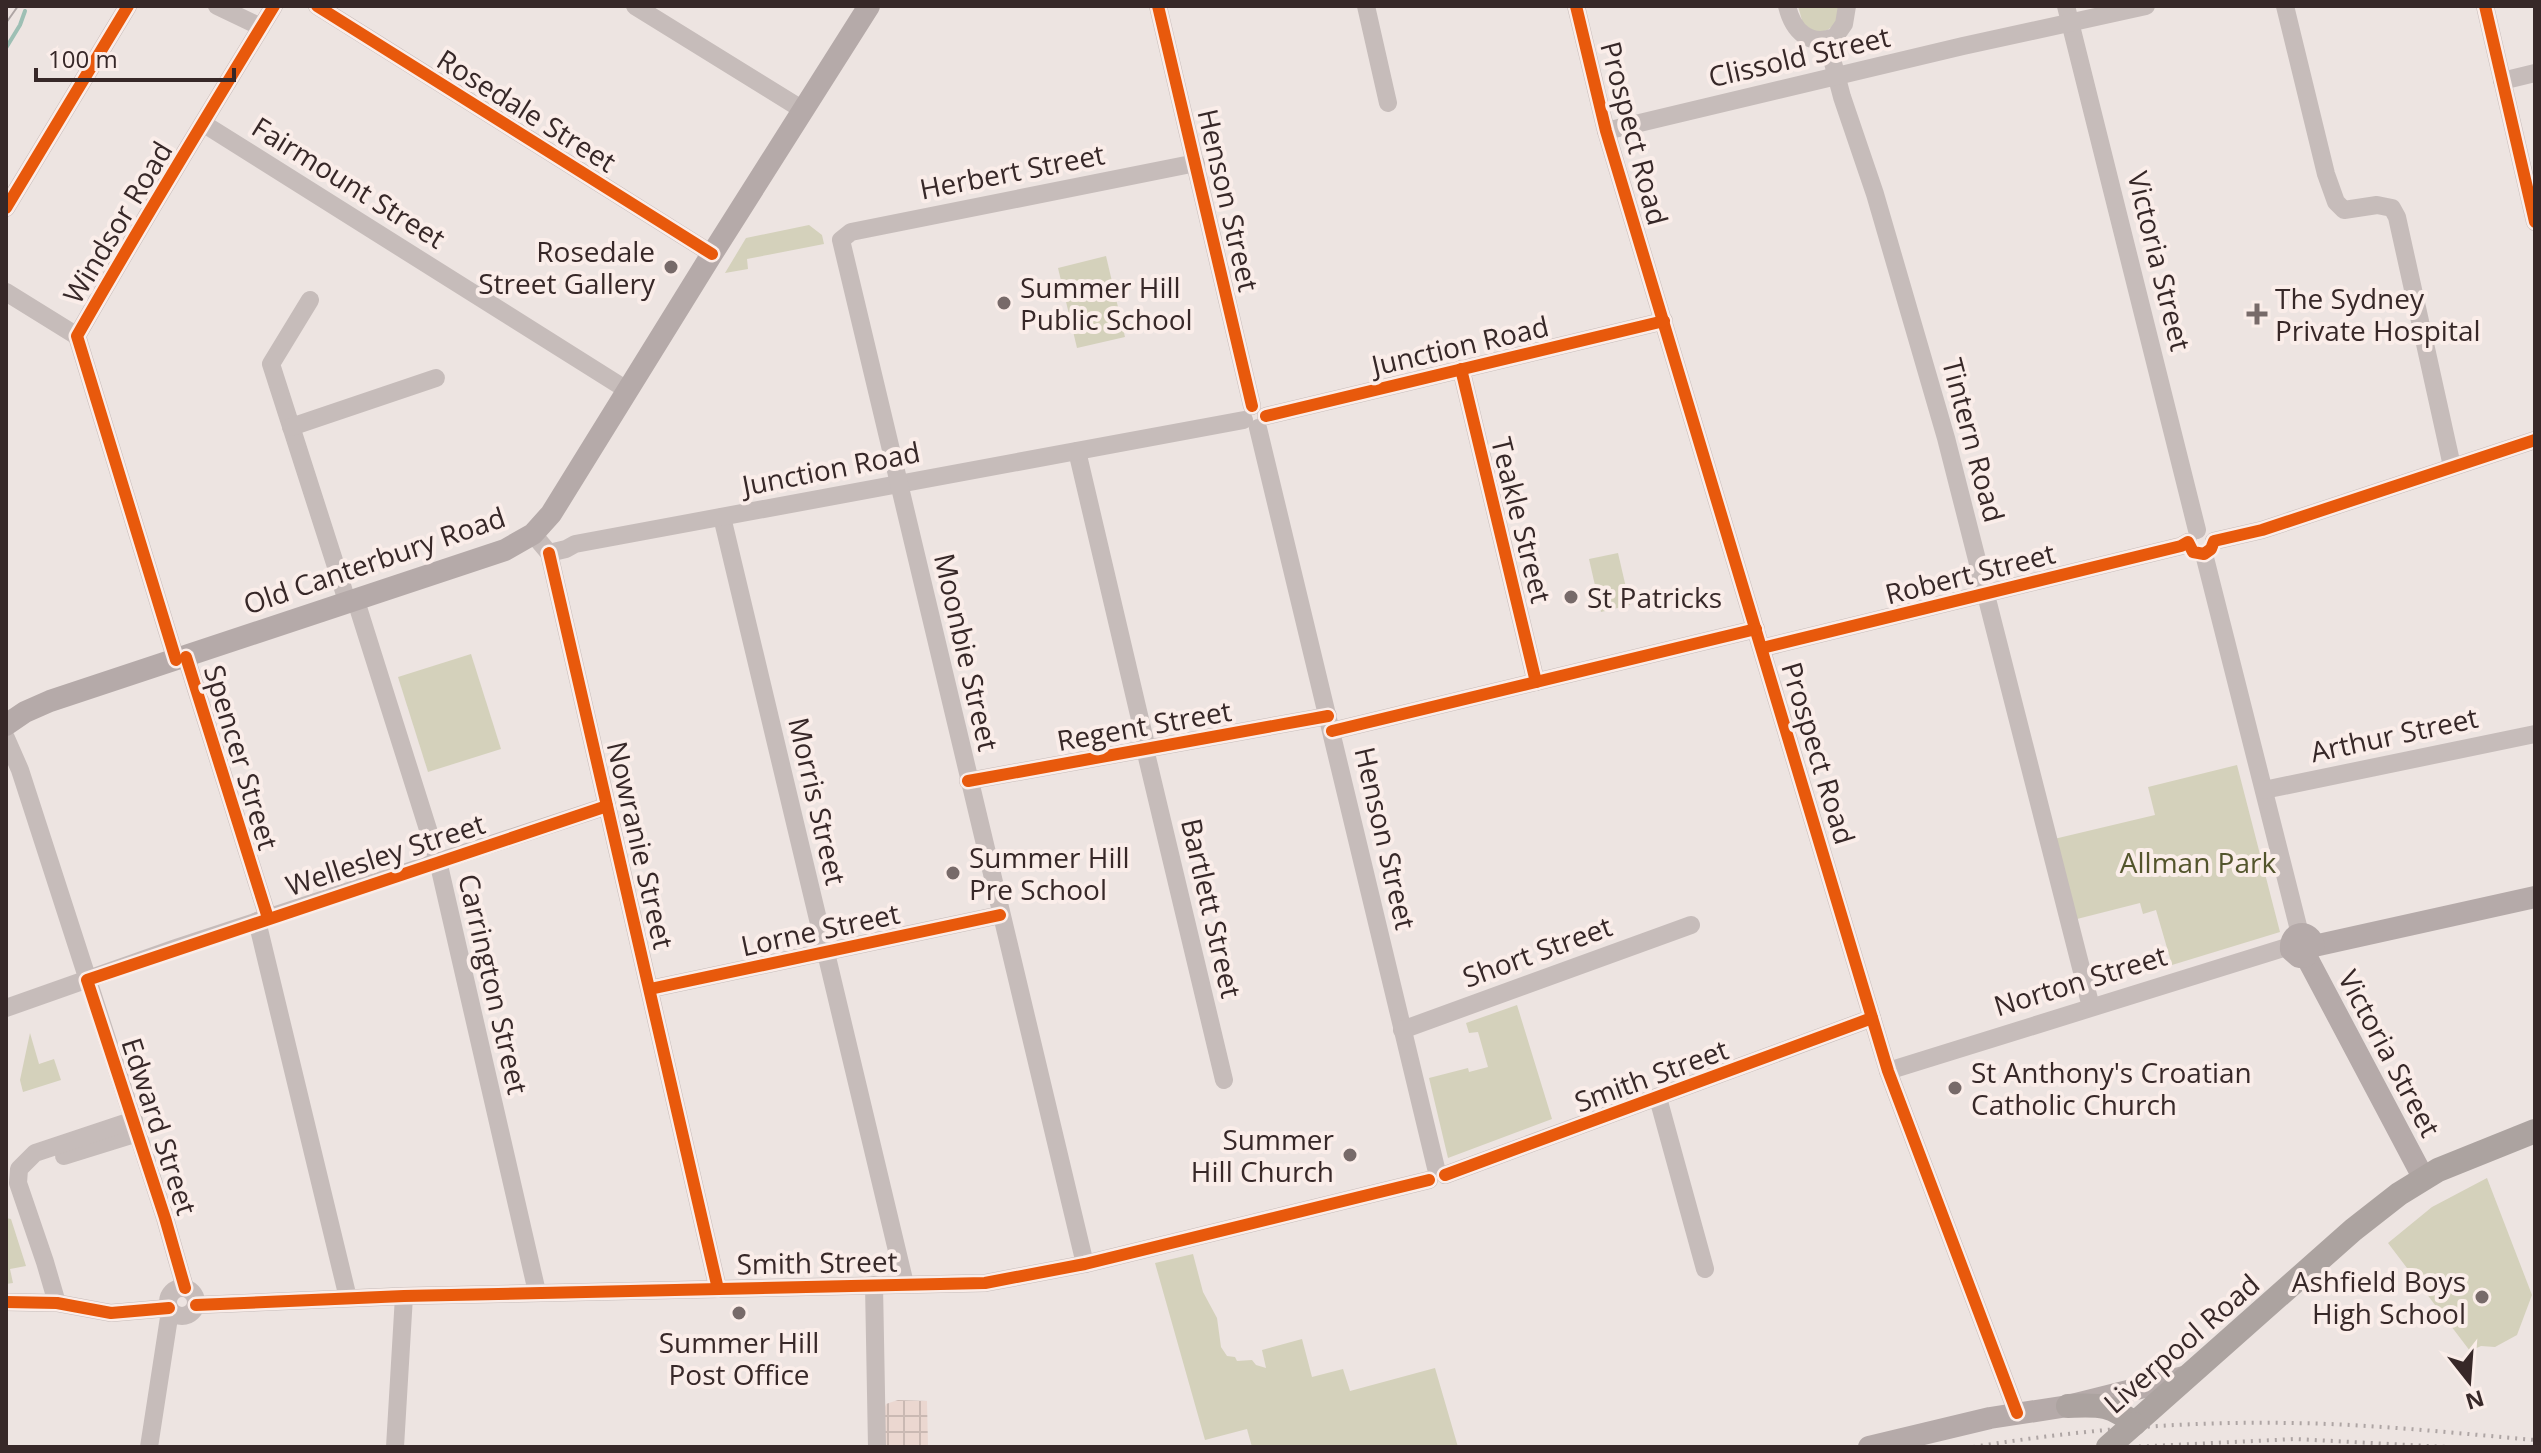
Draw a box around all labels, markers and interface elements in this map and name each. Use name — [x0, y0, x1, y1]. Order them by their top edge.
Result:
street label: Clissold Street — [1705, 17, 1893, 95]
scale bar — [36, 32, 234, 82]
street label: Prospect Road — [1592, 37, 1678, 229]
street label: Rosedale Street — [430, 40, 624, 180]
text: 100 m — [48, 42, 118, 75]
street label: Henson Street — [1190, 105, 1268, 295]
street label: Fairmount Street — [245, 107, 453, 257]
street label: Windsor Road — [54, 134, 180, 310]
street label: Herbert Street — [916, 134, 1108, 208]
street label: Victoria Street — [2119, 167, 2201, 355]
place label: Rosedale Street Gallery — [478, 232, 656, 302]
marker: Rosedale Street Gallery — [662, 258, 680, 276]
place label: Summer Hill Public School — [1020, 268, 1193, 338]
place label: The Sydney Private Hospital — [2275, 279, 2481, 349]
marker: Summer Hill Public School — [995, 294, 1013, 312]
marker: The Sydney Private Hospital — [2246, 303, 2268, 325]
street label: Junction Road — [1365, 306, 1552, 384]
street label: Tintern Road — [1934, 354, 2014, 526]
street label: Junction Road — [736, 432, 923, 504]
street label: Teakle Street — [1483, 433, 1561, 607]
street label: Old Canterbury Road — [238, 497, 510, 623]
street label: Robert Street — [1881, 534, 2059, 612]
street label: Moonbie Street — [926, 550, 1008, 754]
place label: St Patricks — [1587, 578, 1722, 616]
marker: St Patricks — [1562, 588, 1580, 606]
street label: Prospect Road — [1773, 657, 1865, 849]
street label: Spencer Street — [196, 660, 288, 854]
street label: Regent Street — [1054, 691, 1234, 759]
street label: Arthur Street — [2307, 698, 2481, 770]
street label: Morris Street — [780, 714, 856, 889]
street label: Nowranie Street — [599, 737, 683, 953]
street label: Henson Street — [1347, 743, 1425, 933]
street label: Wellesley Street — [281, 804, 489, 904]
street label: Bartlett Street — [1173, 814, 1251, 1002]
place label: Summer Hill Pre School — [969, 838, 1130, 908]
park label: Allman Park — [2120, 843, 2276, 881]
marker: Summer Hill Pre School — [944, 864, 962, 882]
street label: Carrington Street — [450, 870, 538, 1098]
street label: Lorne Street — [737, 894, 903, 964]
street label: Short Street — [1457, 906, 1617, 996]
street label: Norton Street — [1989, 936, 2171, 1024]
street label: Victoria Street — [2330, 963, 2450, 1143]
street label: Smith Street — [1569, 1030, 1733, 1120]
street label: Edward Street — [114, 1033, 207, 1219]
place label: St Anthony's Croatian Catholic Church — [1971, 1053, 2252, 1123]
marker: St Anthony's Croatian Catholic Church — [1946, 1079, 1964, 1097]
place label: Summer Hill Church — [1191, 1120, 1335, 1190]
marker: Summer Hill Church — [1341, 1146, 1359, 1164]
street label: Smith Street — [736, 1242, 898, 1282]
place label: Ashfield Boys High School — [2292, 1262, 2466, 1332]
street label: Liverpool Road — [2095, 1265, 2267, 1421]
marker: Ashfield Boys High School — [2473, 1288, 2491, 1306]
marker: Summer Hill Post Office — [730, 1304, 748, 1322]
place label: Summer Hill Post Office — [659, 1323, 819, 1393]
north arrow — [2429, 1341, 2509, 1421]
text: N — [2462, 1384, 2488, 1418]

